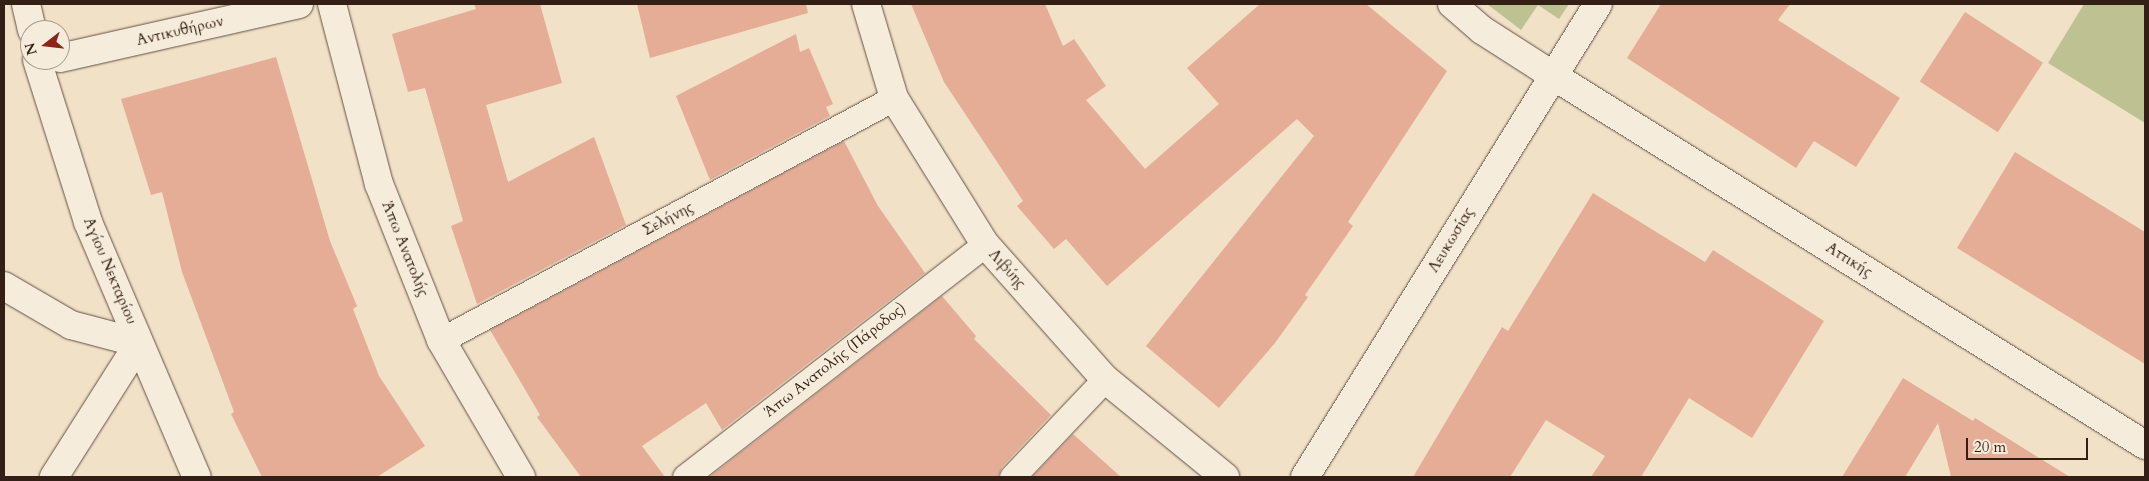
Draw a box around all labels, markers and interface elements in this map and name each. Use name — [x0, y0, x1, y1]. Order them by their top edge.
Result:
street label: Αντικυθήρων — [135, 12, 225, 50]
north arrow — [20, 20, 70, 70]
text: N — [20, 41, 42, 57]
street label: Σελήνης — [640, 198, 696, 240]
street label: Άπω Ανατολής — [378, 199, 432, 299]
street label: Λευκωσίας — [1425, 204, 1477, 276]
street label: Αγίου Νεκταρίου — [79, 215, 141, 327]
street label: Αττικής — [1823, 239, 1875, 281]
street label: Λιβύης — [985, 246, 1029, 292]
street label: Άπω Ανατολής (Πάροδος) — [761, 299, 909, 421]
scale bar — [1969, 428, 2092, 460]
text: 20 m — [1974, 437, 2006, 457]

